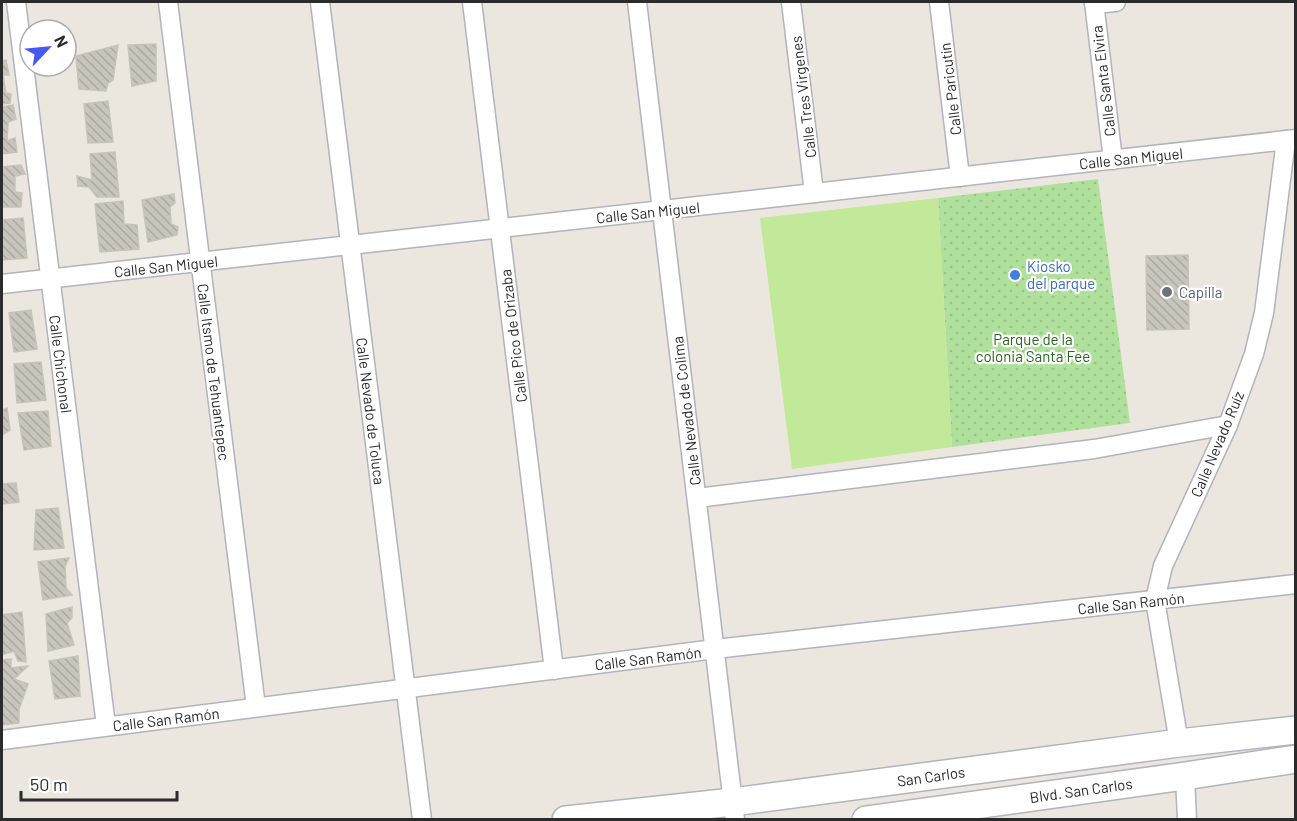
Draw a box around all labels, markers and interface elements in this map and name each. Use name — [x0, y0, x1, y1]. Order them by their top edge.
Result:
north arrow — [18, 18, 78, 78]
street label: Calle Santa Elvira — [1087, 24, 1119, 138]
text: N — [51, 32, 73, 50]
street label: Calle Tres Virgenes — [787, 35, 819, 159]
street label: Calle Paricutín — [935, 42, 965, 136]
street label: Calle San Miguel — [1078, 144, 1184, 172]
street label: Calle San Miguel — [595, 198, 701, 226]
street label: Calle San Miguel — [113, 252, 219, 280]
place label: Kiosko del parque — [1027, 257, 1095, 292]
street label: Calle Pico de Orizaba — [496, 268, 530, 404]
marker: Kiosko del parque — [1008, 268, 1022, 282]
street label: Calle Itsmo de Tehuantepec — [194, 282, 234, 462]
place label: Capilla — [1179, 283, 1222, 301]
marker: Capilla — [1160, 285, 1174, 299]
street label: Calle Chichonal — [46, 314, 76, 414]
park label: Parque de la colonia Santa Fee — [976, 330, 1090, 365]
street label: Calle Nevado de Colima — [668, 335, 704, 487]
street label: Calle Nevado de Toluca — [353, 336, 389, 486]
street label: Calle Nevado Ruíz — [1187, 388, 1248, 500]
street label: Calle San Ramón — [1077, 588, 1185, 618]
street label: Calle San Ramón — [594, 643, 702, 673]
street label: Calle San Ramón — [112, 704, 220, 734]
street label: San Carlos — [896, 762, 966, 790]
scale bar — [21, 764, 177, 802]
text: 50 m — [30, 773, 68, 795]
street label: Blvd. San Carlos — [1028, 774, 1134, 806]

